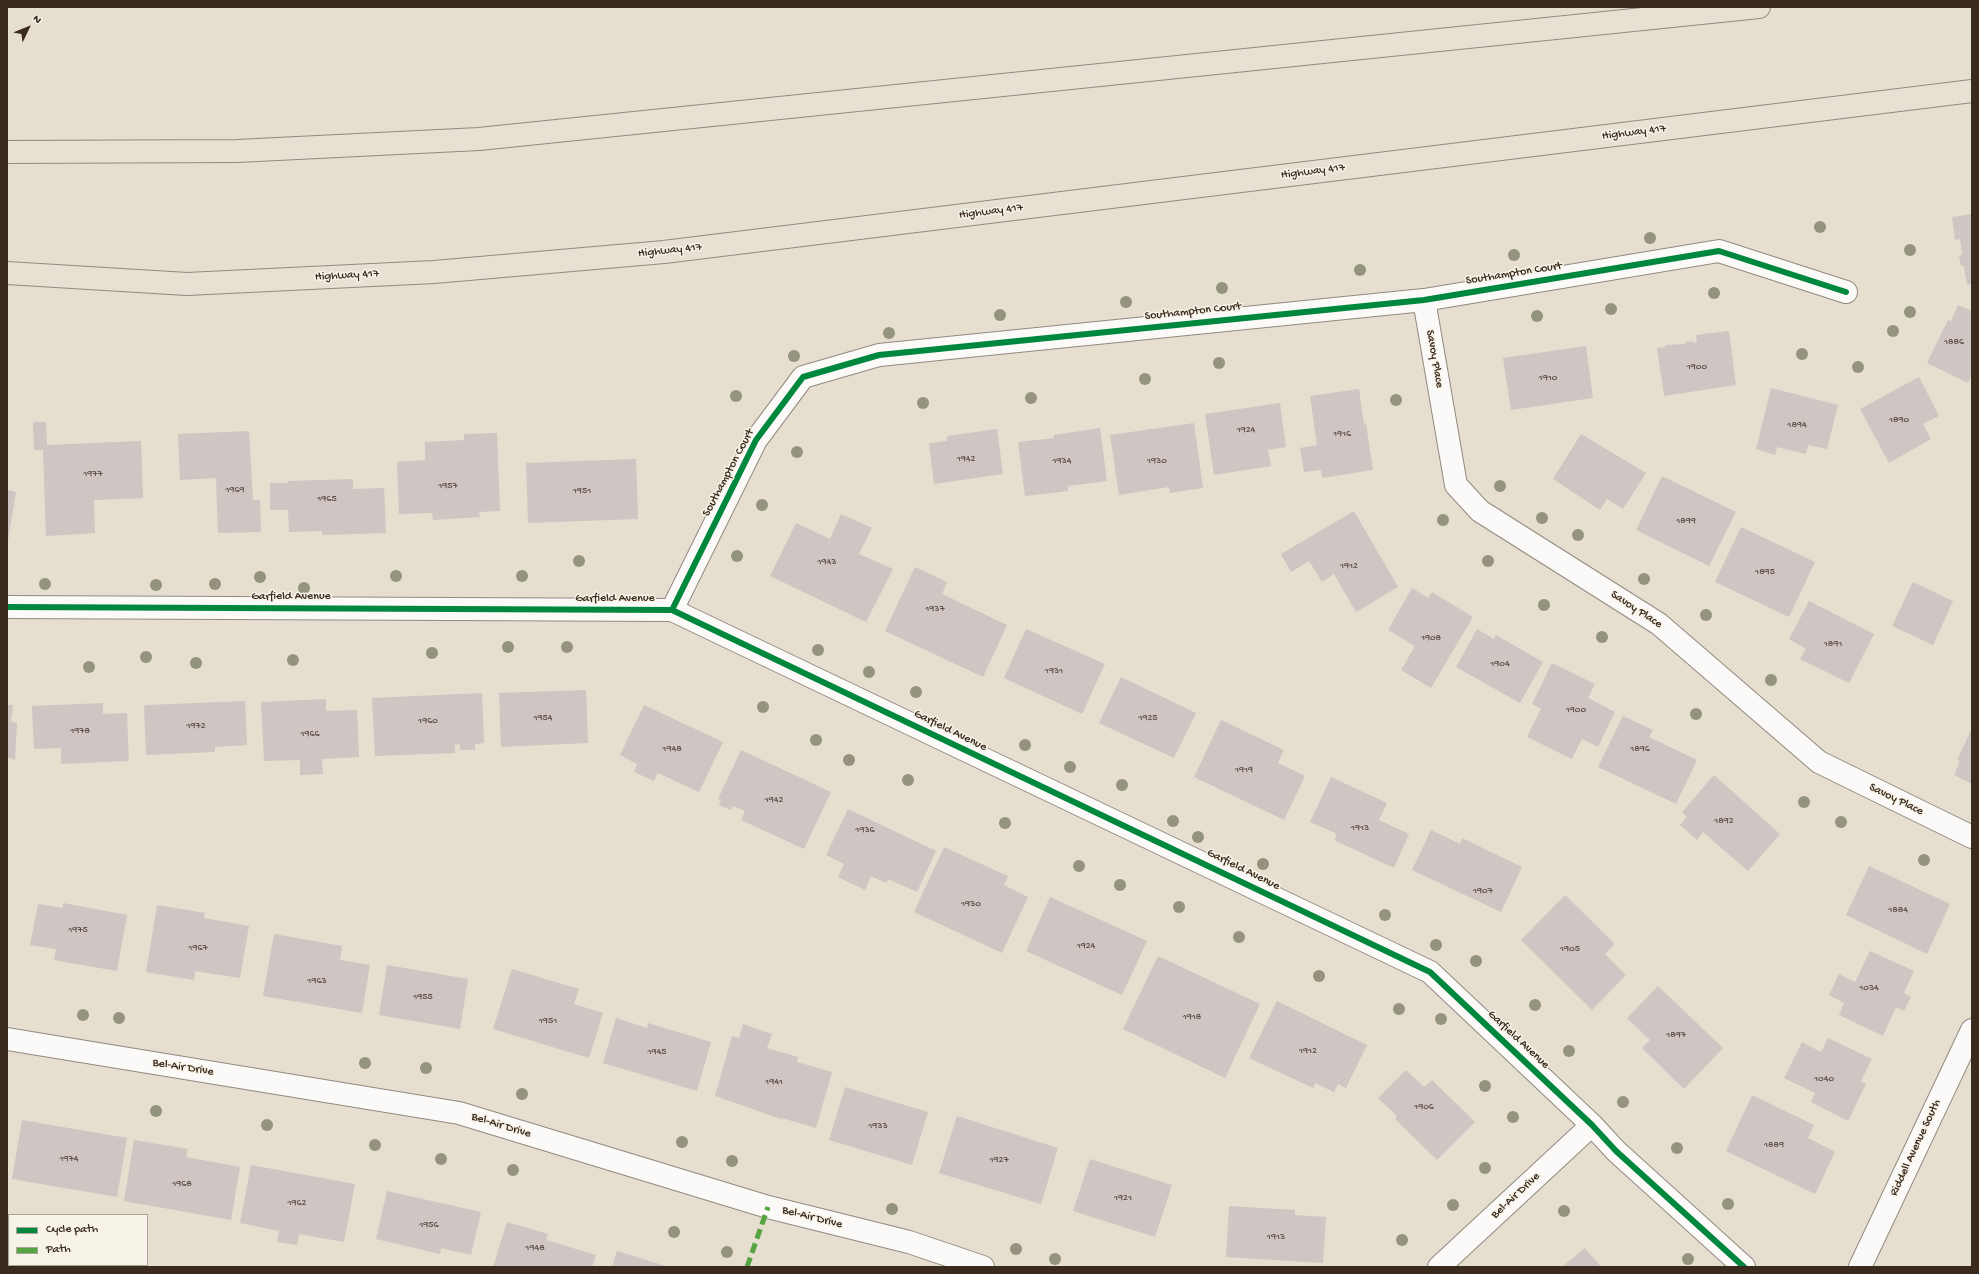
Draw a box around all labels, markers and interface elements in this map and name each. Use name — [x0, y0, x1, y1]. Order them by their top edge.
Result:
north arrow — [8, 8, 48, 48]
text: N — [30, 13, 44, 27]
street label: Highway 417 — [1601, 122, 1667, 144]
street label: Highway 417 — [1280, 161, 1346, 183]
street label: Highway 417 — [958, 201, 1024, 223]
street label: Highway 417 — [637, 240, 703, 262]
street label: Southampton Court — [1465, 259, 1563, 289]
street label: Highway 417 — [315, 267, 379, 285]
street label: Southampton Court — [1144, 300, 1242, 324]
street label: Savoy Place — [1422, 329, 1446, 389]
house number: 1886 — [1944, 336, 1964, 348]
house number: 1900 — [1687, 361, 1707, 373]
house number: 1910 — [1539, 372, 1557, 384]
house number: 1890 — [1889, 414, 1909, 426]
house number: 1894 — [1787, 419, 1807, 431]
house number: 1924 — [1237, 424, 1255, 436]
street label: Southampton Court — [700, 427, 758, 519]
house number: 1916 — [1333, 428, 1351, 440]
house number: 1942 — [957, 453, 975, 465]
house number: 1934 — [1053, 455, 1071, 467]
house number: 1930 — [1147, 455, 1167, 467]
house number: 1977 — [83, 468, 103, 480]
house number: 1957 — [438, 480, 458, 492]
house number: 1969 — [225, 484, 245, 496]
house number: 1951 — [573, 485, 591, 497]
house number: 1965 — [317, 493, 337, 505]
house number: 1899 — [1676, 515, 1696, 527]
house number: 1943 — [818, 556, 836, 568]
house number: 1912 — [1340, 560, 1358, 572]
house number: 1895 — [1755, 566, 1775, 578]
street label: Savoy Place — [1607, 588, 1665, 632]
street label: Garfield Avenue — [251, 590, 331, 604]
street label: Garfield Avenue — [575, 592, 655, 606]
house number: 1937 — [925, 603, 945, 615]
house number: 1908 — [1421, 632, 1441, 644]
house number: 1891 — [1824, 638, 1842, 650]
house number: 1904 — [1490, 658, 1510, 670]
house number: 1931 — [1045, 665, 1063, 677]
house number: 1900 — [1566, 704, 1586, 716]
street label: Garfield Avenue — [911, 707, 989, 755]
house number: 1954 — [533, 712, 553, 724]
house number: 1925 — [1138, 712, 1158, 724]
house number: 1960 — [418, 715, 438, 727]
house number: 1972 — [186, 720, 206, 732]
house number: 1978 — [70, 725, 90, 737]
house number: 1966 — [300, 728, 320, 740]
house number: 1948 — [662, 743, 682, 755]
house number: 1896 — [1630, 743, 1650, 755]
house number: 1919 — [1235, 764, 1253, 776]
street label: Savoy Place — [1866, 781, 1926, 819]
house number: 1942 — [765, 794, 783, 806]
house number: 1892 — [1714, 815, 1734, 827]
house number: 1913 — [1351, 822, 1369, 834]
house number: 1936 — [855, 824, 875, 836]
street label: Garfield Avenue — [1204, 846, 1282, 894]
house number: 1907 — [1473, 885, 1493, 897]
house number: 1930 — [961, 898, 981, 910]
house number: 1884 — [1888, 904, 1908, 916]
house number: 1975 — [68, 924, 88, 936]
house number: 1924 — [1077, 940, 1095, 952]
house number: 1967 — [188, 942, 208, 954]
house number: 1905 — [1560, 943, 1580, 955]
house number: 1963 — [307, 975, 327, 987]
house number: 1034 — [1859, 982, 1879, 994]
house number: 1955 — [413, 991, 433, 1003]
street label: Garfield Avenue — [1484, 1008, 1552, 1072]
house number: 1918 — [1183, 1011, 1201, 1023]
house number: 1951 — [539, 1015, 557, 1027]
house number: 1897 — [1666, 1029, 1686, 1041]
house number: 1912 — [1299, 1045, 1317, 1057]
house number: 1945 — [647, 1046, 667, 1058]
street label: Bel-Air Drive — [151, 1056, 215, 1080]
house number: 1040 — [1814, 1073, 1834, 1085]
house number: 1941 — [765, 1076, 783, 1088]
street label: Riddell Avenue South — [1887, 1097, 1945, 1199]
house number: 1906 — [1414, 1101, 1434, 1113]
street label: Bel-Air Drive — [469, 1110, 533, 1142]
house number: 1933 — [868, 1120, 888, 1132]
house number: 1889 — [1764, 1139, 1784, 1151]
house number: 1974 — [60, 1153, 78, 1165]
house number: 1927 — [989, 1154, 1009, 1166]
street label: Bel-Air Drive — [1489, 1170, 1543, 1222]
house number: 1968 — [172, 1178, 192, 1190]
house number: 1921 — [1114, 1192, 1132, 1204]
house number: 1962 — [287, 1197, 307, 1209]
street label: Bel-Air Drive — [780, 1204, 844, 1232]
legend — [8, 1214, 148, 1266]
house number: 1956 — [419, 1219, 439, 1231]
text: Cycle path — [46, 1223, 98, 1237]
house number: 1913 — [1267, 1231, 1285, 1243]
house number: 1948 — [525, 1242, 545, 1254]
text: Path — [46, 1243, 71, 1257]

